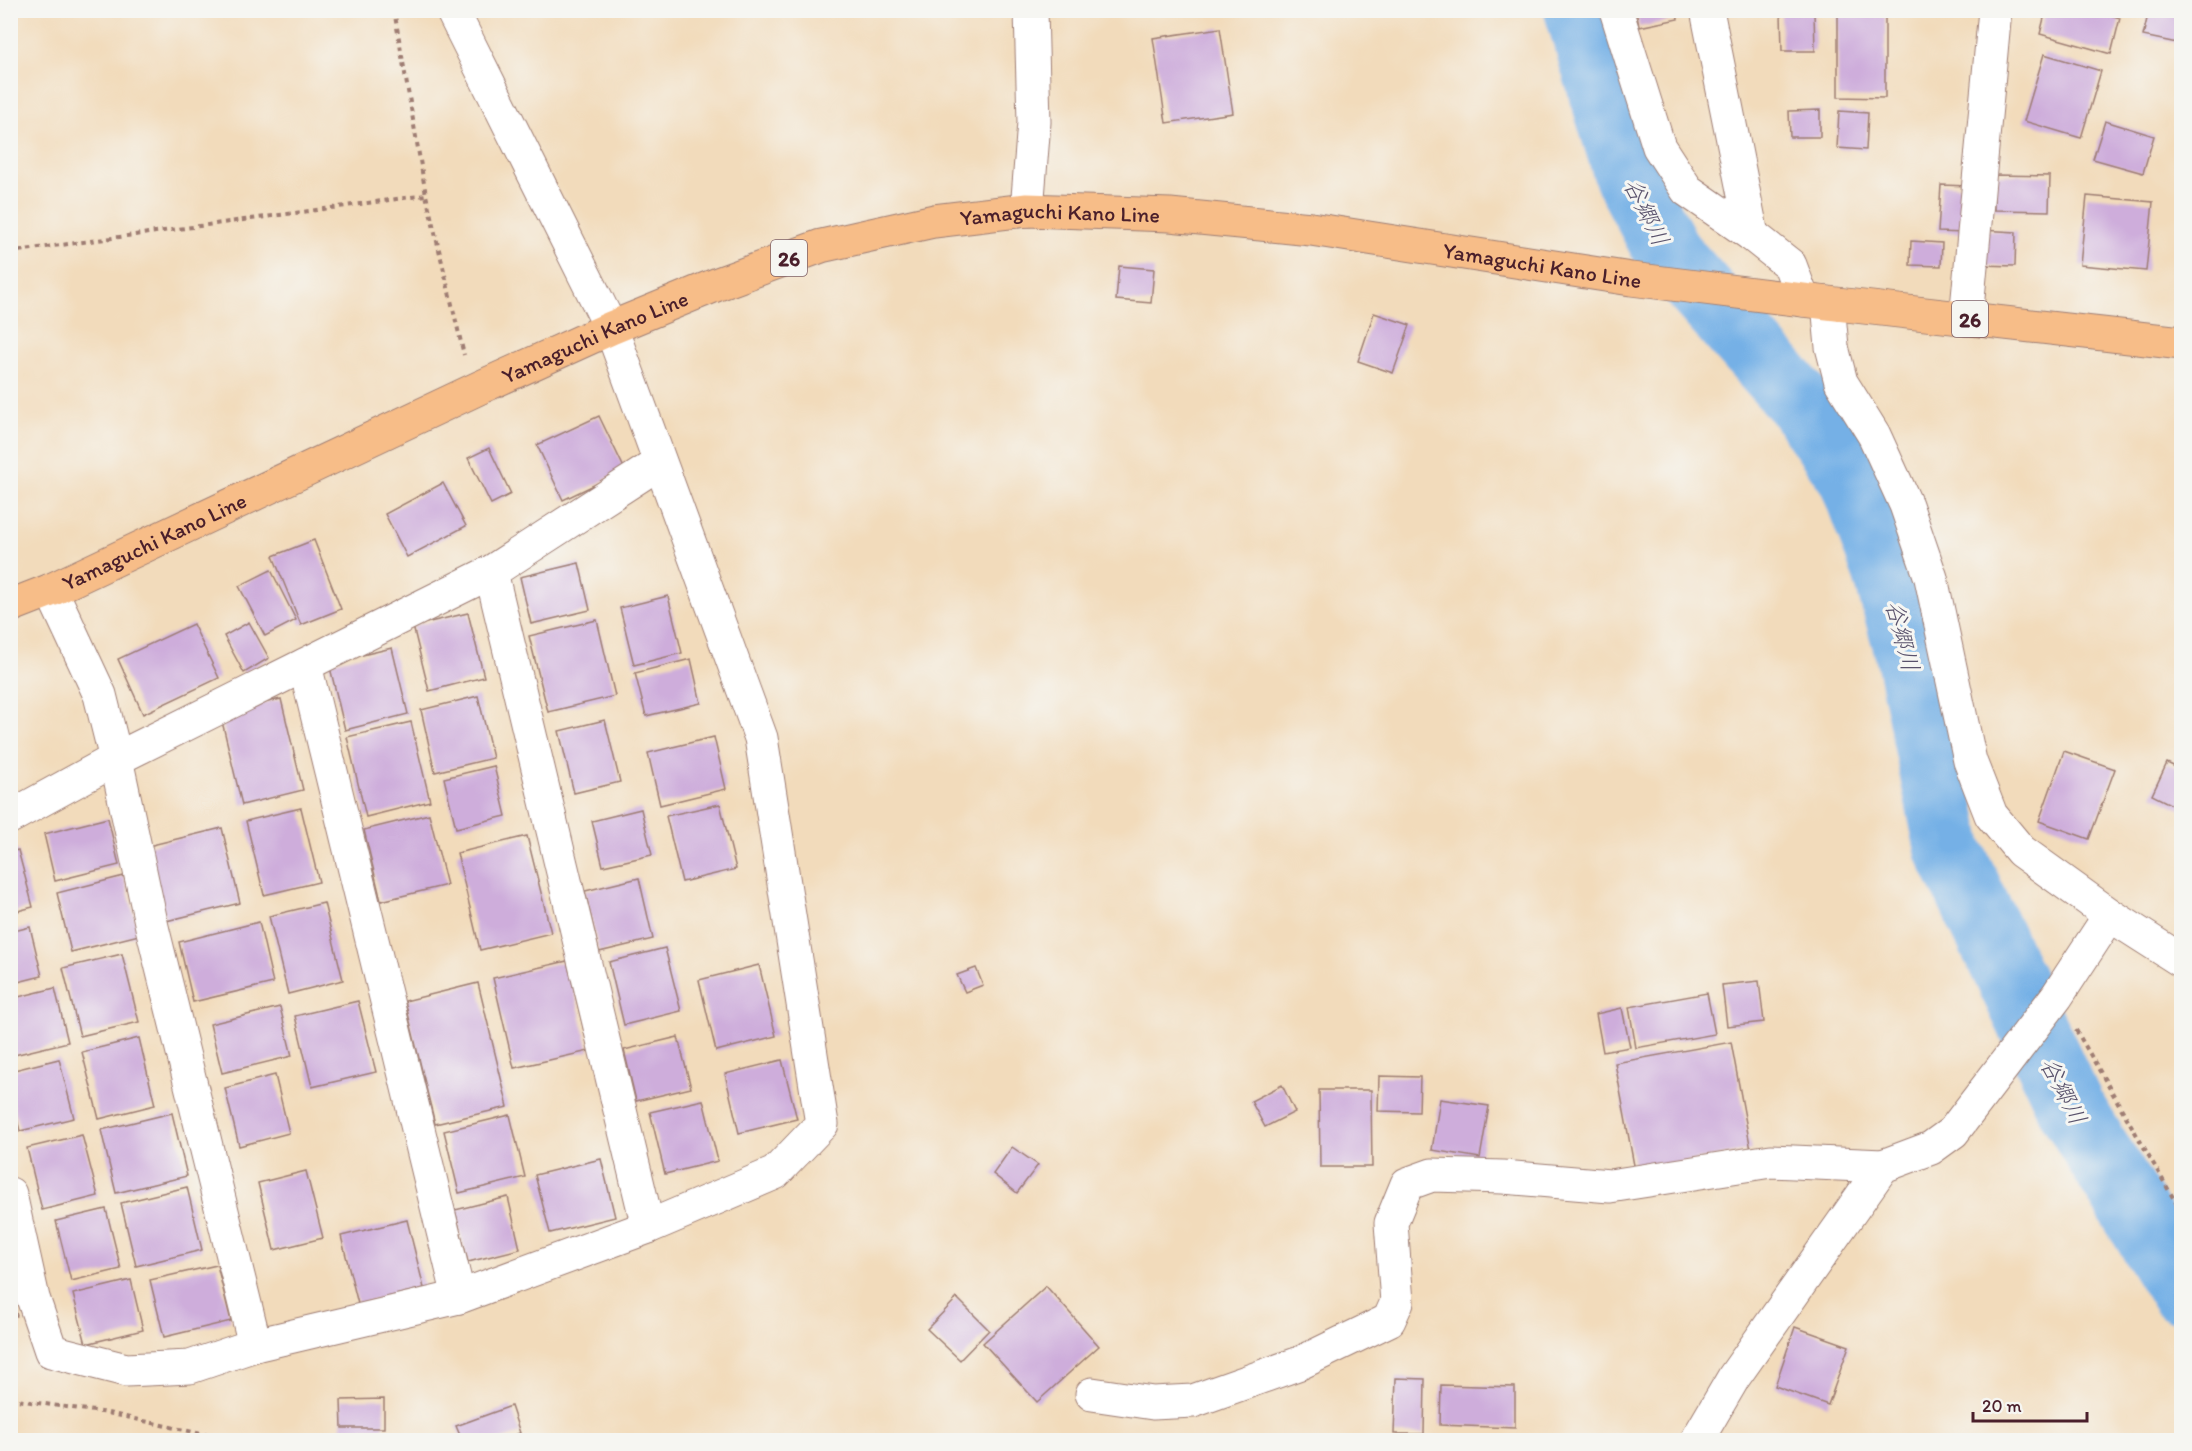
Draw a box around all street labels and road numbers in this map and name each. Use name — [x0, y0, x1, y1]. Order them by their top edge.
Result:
street label: Yamaguchi Kano Line — [958, 196, 1160, 231]
street label: Yamaguchi Kano Line — [1441, 236, 1643, 294]
road number: 26 — [771, 240, 807, 276]
street label: Yamaguchi Kano Line — [497, 284, 692, 389]
road number: 26 — [1952, 301, 1988, 337]
street label: Yamaguchi Kano Line — [58, 486, 250, 596]

